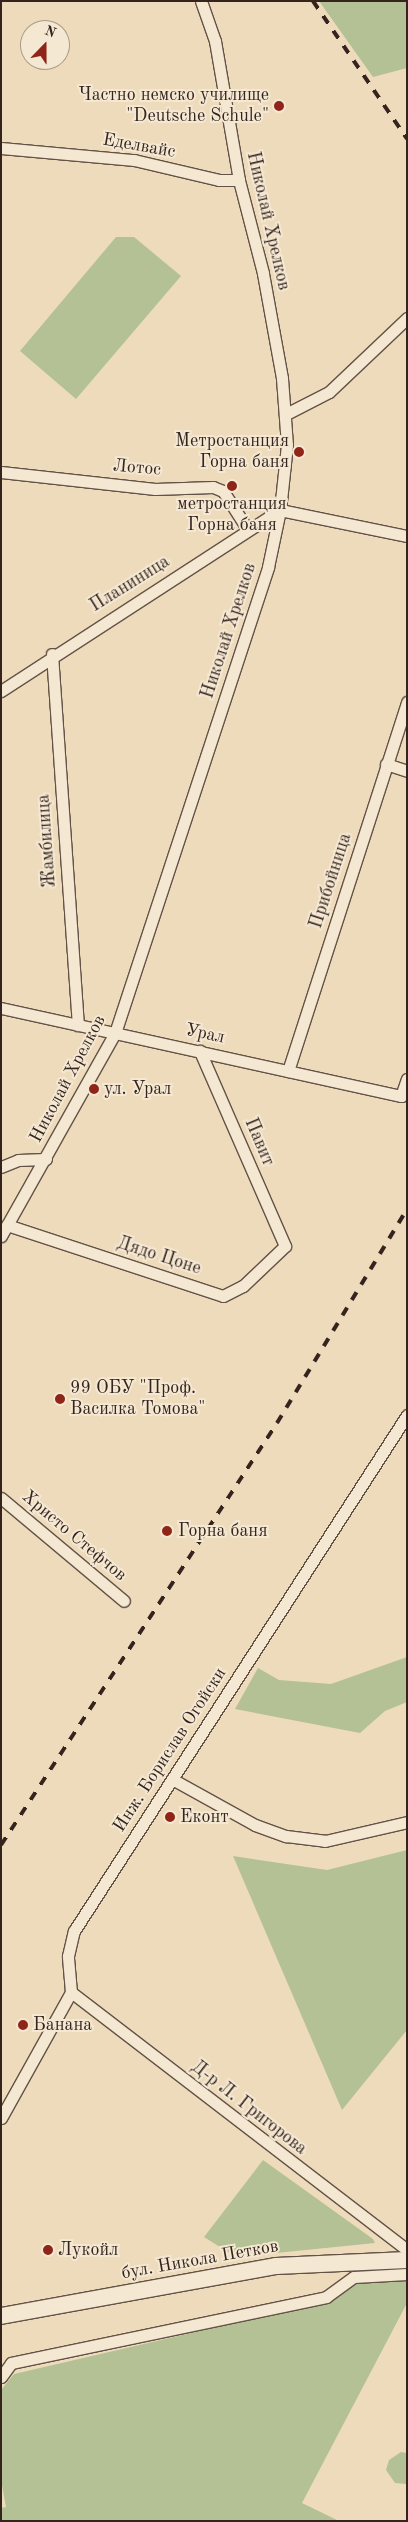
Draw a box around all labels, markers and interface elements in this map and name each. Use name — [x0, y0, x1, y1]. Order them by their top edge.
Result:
north arrow — [20, 20, 70, 70]
text: N — [43, 24, 58, 41]
place label: Частно немско училище "Deutsche Schule" — [78, 85, 269, 128]
marker: Частно немско училище "Deutsche Schule" — [273, 100, 285, 112]
street label: Еделвайс — [101, 129, 177, 163]
street label: Николай Хрелков — [242, 150, 294, 292]
place label: Метростанция Горна баня — [175, 431, 289, 474]
marker: Метростанция Горна баня — [293, 446, 305, 458]
street label: Лотос — [112, 455, 162, 481]
marker: метростанция Горна баня — [226, 480, 238, 492]
place label: метростанция Горна баня — [177, 494, 287, 536]
street label: Планиница — [86, 551, 174, 617]
street label: Николай Хрелков — [197, 560, 261, 702]
street label: Жамбилица — [33, 794, 61, 888]
street label: Прибойница — [305, 831, 357, 931]
street label: Николай Хрелков — [25, 1012, 111, 1146]
street label: Урал — [183, 1019, 227, 1049]
place label: ул. Урал — [104, 1078, 171, 1100]
marker: ул. Урал — [88, 1083, 100, 1095]
street label: Павит — [239, 1115, 279, 1169]
street label: Дядо Цоне — [114, 1232, 204, 1280]
place label: 99 ОБУ "Проф. Василка Томова" — [70, 1378, 205, 1420]
marker: 99 ОБУ "Проф. Василка Томова" — [54, 1393, 66, 1405]
street label: Христо Стефчов — [17, 1486, 131, 1586]
place label: Горна баня — [178, 1520, 267, 1542]
marker: Горна баня — [160, 1524, 174, 1538]
street label: Инж. Борислав Огойски — [109, 1664, 231, 1836]
place label: Еконт — [180, 1806, 229, 1828]
marker: Еконт — [164, 1811, 176, 1823]
place label: Банана — [33, 2014, 92, 2036]
marker: Банана — [17, 2019, 29, 2031]
street label: Д-р Л. Григорова — [187, 2056, 311, 2160]
street label: бул. Никола Петков — [120, 2236, 280, 2284]
place label: Лукойл — [58, 2239, 118, 2261]
marker: Лукойл — [42, 2244, 54, 2256]

